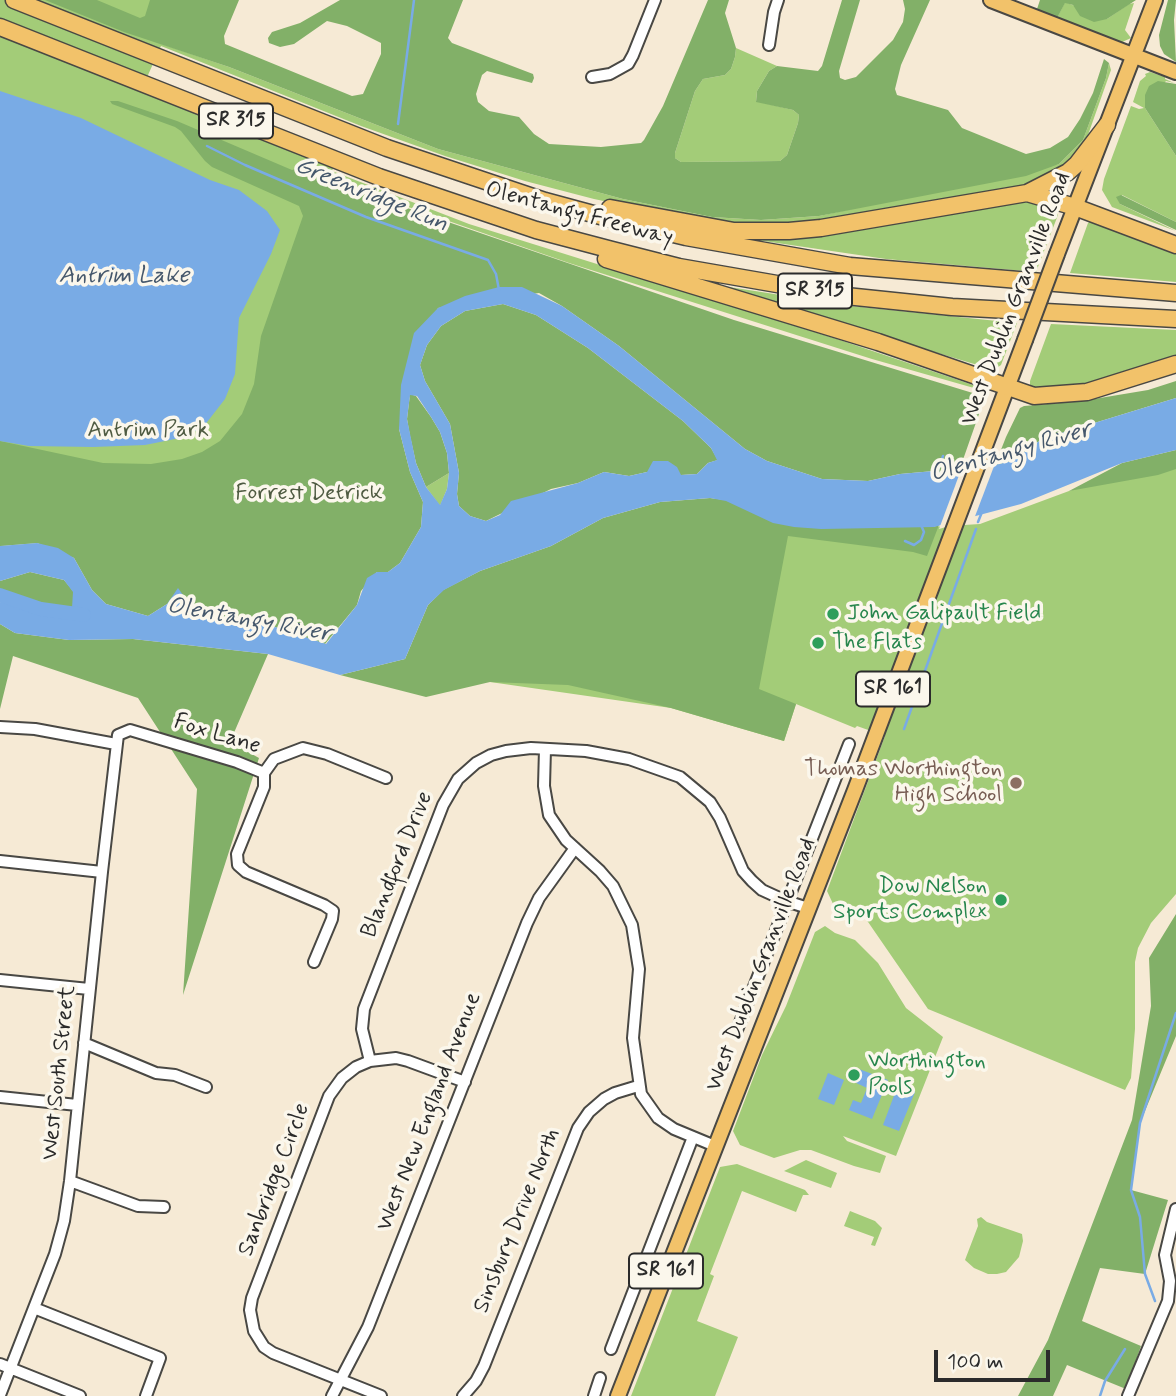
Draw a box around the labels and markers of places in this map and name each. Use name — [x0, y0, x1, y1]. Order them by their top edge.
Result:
place label: John Galipault Field — [847, 600, 1041, 628]
marker: John Galipault Field — [825, 606, 841, 622]
place label: The Flats — [832, 629, 922, 657]
marker: The Flats — [810, 635, 826, 651]
place label: Thomas Worthington High School — [804, 756, 1002, 810]
marker: Thomas Worthington High School — [1008, 775, 1024, 791]
place label: Dow Nelson Sports Complex — [833, 873, 987, 927]
marker: Dow Nelson Sports Complex — [993, 892, 1009, 908]
place label: Worthington Pools — [868, 1048, 986, 1102]
marker: Worthington Pools — [846, 1067, 862, 1083]

